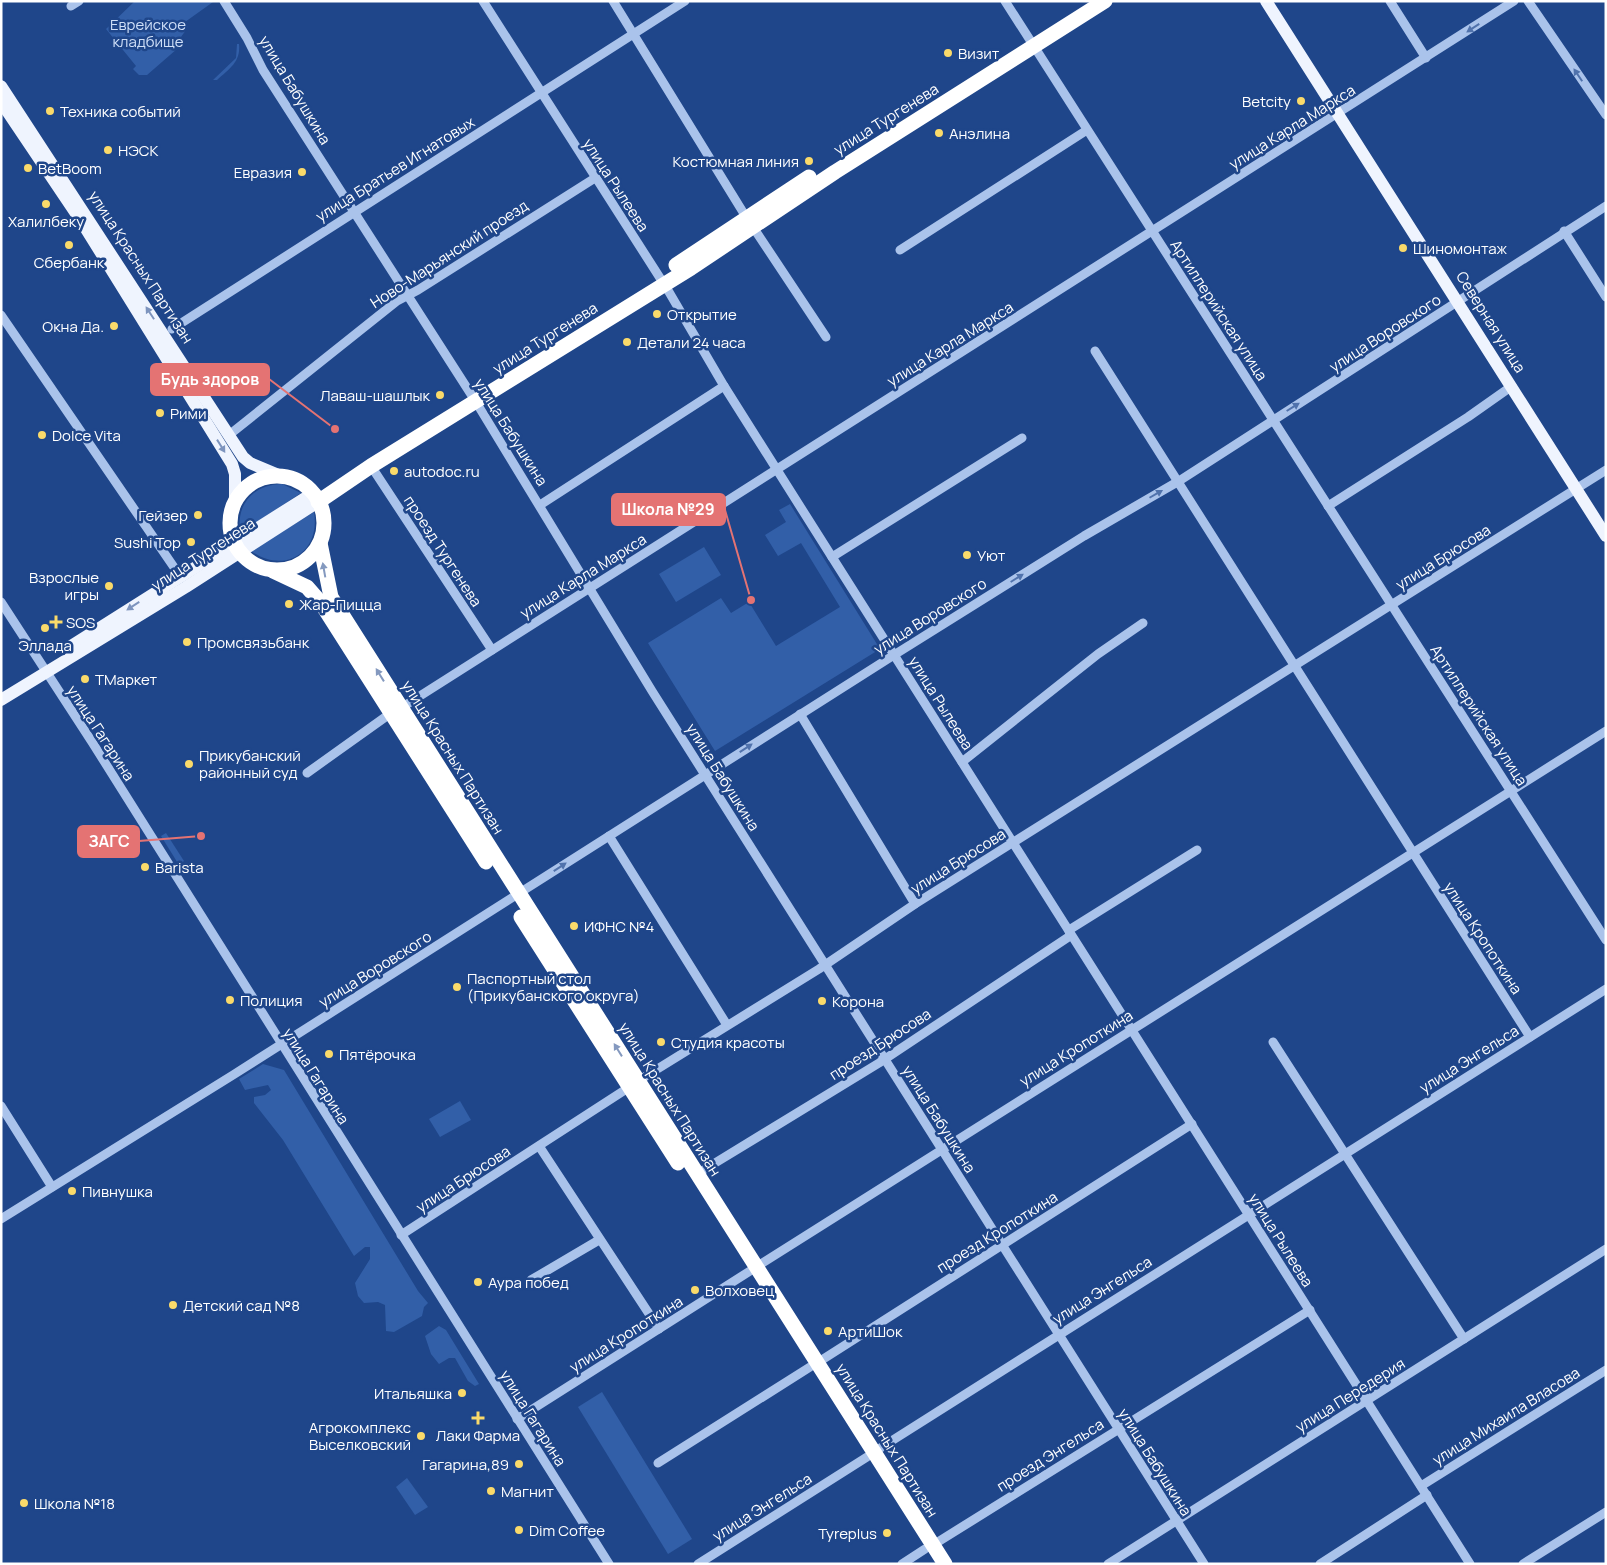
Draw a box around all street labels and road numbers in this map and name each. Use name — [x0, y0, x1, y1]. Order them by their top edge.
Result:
street label: улица Бабушкина — [254, 32, 336, 148]
street label: улица Тургенева — [830, 78, 942, 160]
street label: улица Карла Маркса — [1225, 80, 1359, 174]
street label: улица Братьев Игнатовых — [311, 111, 479, 227]
street label: улица Рылеева — [578, 134, 654, 236]
street label: улица Красных Партизан — [84, 187, 198, 347]
street label: Ново-Марьянский проезд — [366, 195, 532, 313]
street label: Артиллерийская улица — [1165, 235, 1273, 385]
street label: Северная улица — [1451, 267, 1531, 377]
street label: улица Воровского — [1325, 289, 1445, 377]
street label: улица Тургенева — [489, 297, 601, 379]
street label: улица Карла Маркса — [883, 297, 1017, 391]
street label: улица Бабушкина — [469, 374, 553, 490]
street label: проезд Тургенева — [399, 491, 487, 611]
street label: улица Тургенева — [147, 513, 259, 595]
street label: улица Брюсова — [1391, 519, 1495, 595]
street label: улица Карла Маркса — [516, 529, 650, 623]
street label: улица Воровского — [870, 573, 991, 659]
street label: Артиллерийская улица — [1425, 640, 1533, 790]
street label: улица Рылеева — [904, 652, 978, 754]
street label: улица Красных Партизан — [397, 676, 509, 838]
street label: улица Гагарина — [62, 681, 140, 785]
street label: улица Бабушкина — [681, 719, 765, 835]
street label: улица Брюсова — [906, 823, 1010, 899]
street label: улица Кропоткина — [1439, 878, 1527, 998]
street label: улица Воровского — [315, 926, 436, 1012]
street label: проезд Брюсова — [825, 1003, 935, 1085]
street label: улица Кропоткина — [1015, 1005, 1137, 1091]
street label: улица Красных Партизан — [614, 1018, 726, 1180]
street label: улица Энгельса — [1415, 1020, 1523, 1098]
street label: улица Гагарина — [278, 1024, 354, 1128]
street label: улица Бабушкина — [897, 1061, 981, 1177]
street label: улица Брюсова — [412, 1141, 514, 1217]
street label: проезд Кропоткина — [933, 1186, 1061, 1278]
street label: улица Рылеева — [1244, 1189, 1318, 1291]
street label: улица Энгельса — [1048, 1251, 1156, 1329]
street label: улица Кропоткина — [565, 1291, 687, 1377]
street label: улица Передерия — [1291, 1353, 1409, 1437]
street label: улица Красных Партизан — [831, 1359, 943, 1521]
street label: улица Михаила Власова — [1428, 1362, 1584, 1470]
street label: улица Гагарина — [495, 1366, 571, 1470]
street label: улица Бабушкина — [1113, 1404, 1197, 1520]
street label: проезд Энгельса — [992, 1414, 1108, 1496]
street label: улица Энгельса — [708, 1468, 816, 1546]

